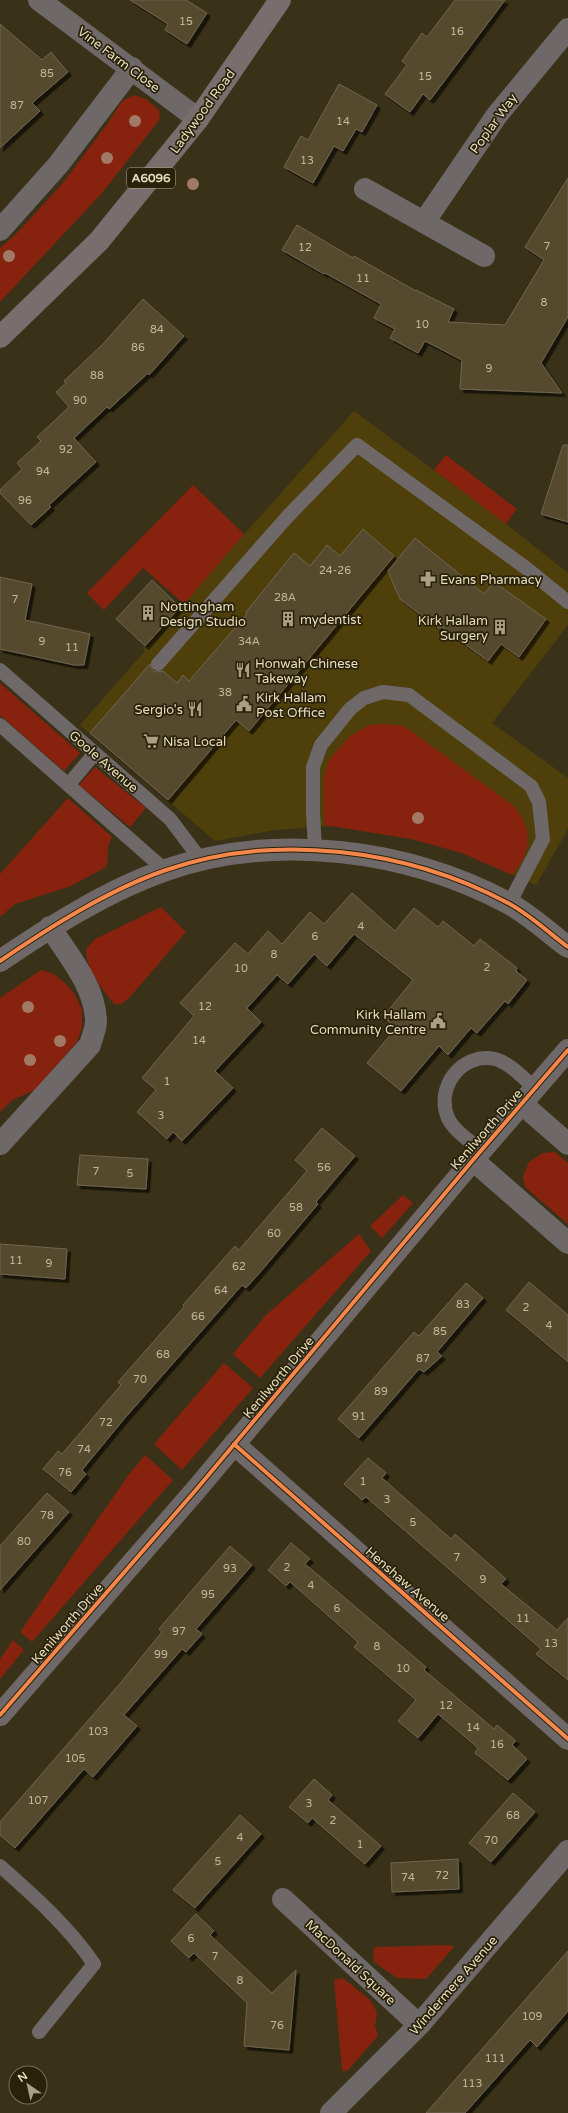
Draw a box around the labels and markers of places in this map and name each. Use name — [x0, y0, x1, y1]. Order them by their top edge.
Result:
pharmacy icon: Evans Pharmacy — [419, 570, 437, 588]
place label: Evans Pharmacy — [440, 572, 542, 588]
place label: Nottingham Design Studio — [160, 599, 246, 630]
building icon: Nottingham Design Studio — [139, 604, 157, 622]
building icon: mydentist — [279, 610, 297, 628]
place label: mydentist — [300, 612, 361, 628]
place label: Kirk Hallam Surgery — [418, 613, 488, 644]
building icon: Kirk Hallam Surgery — [491, 618, 509, 636]
place label: Honwah Chinese Takeway — [255, 656, 358, 687]
restaurant icon: Honwah Chinese Takeway — [234, 661, 252, 679]
place label: Kirk Hallam Post Office — [256, 690, 326, 721]
public building icon: Kirk Hallam Post Office — [235, 695, 253, 713]
restaurant icon: Sergio's — [186, 700, 204, 718]
place label: Sergio's — [135, 702, 183, 718]
supermarket icon: Nisa Local — [142, 732, 160, 750]
place label: Nisa Local — [163, 734, 226, 750]
place label: Kirk Hallam Community Centre — [310, 1007, 426, 1038]
public building icon: Kirk Hallam Community Centre — [429, 1012, 447, 1030]

